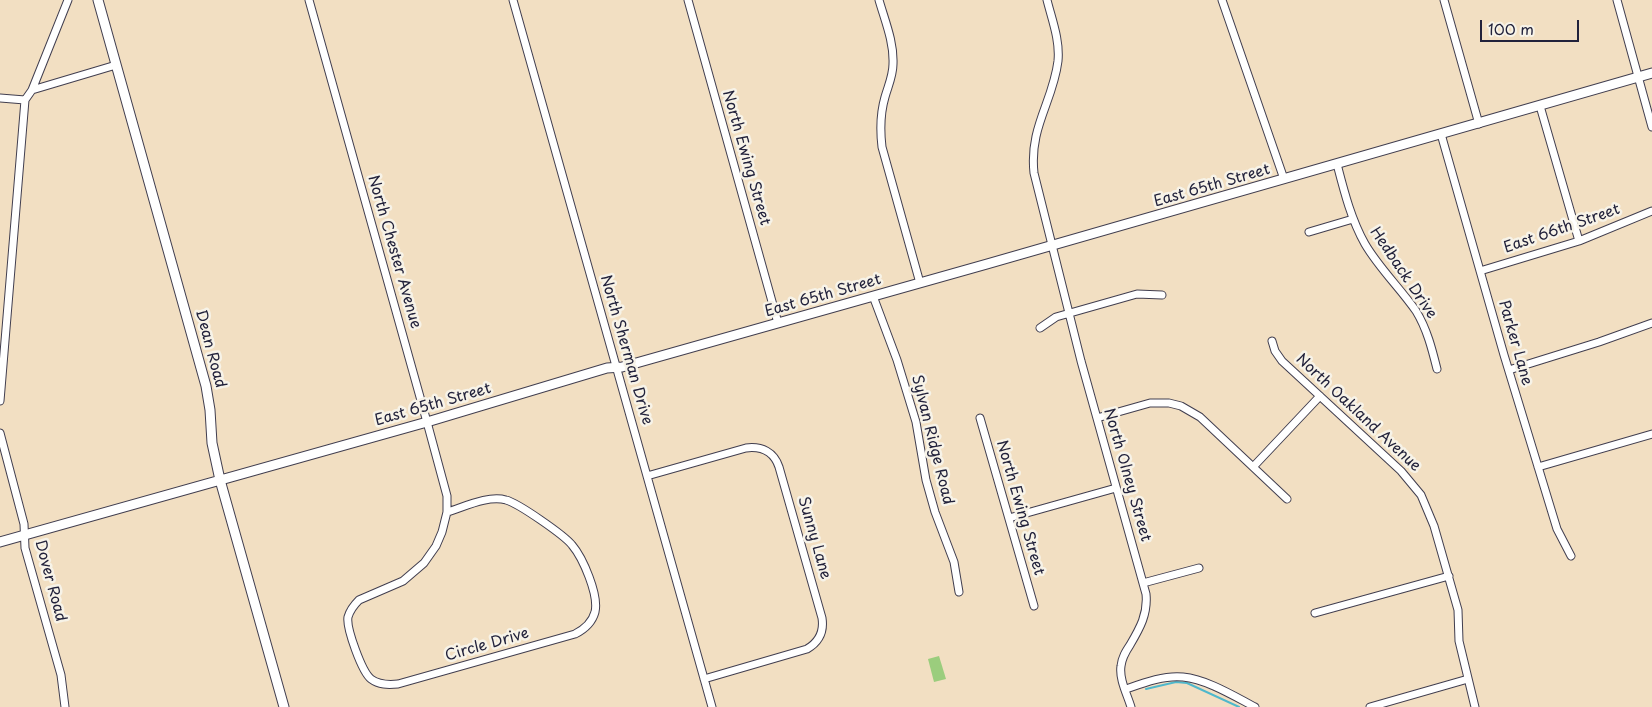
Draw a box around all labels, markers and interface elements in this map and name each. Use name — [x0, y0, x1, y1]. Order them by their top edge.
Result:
scale bar — [1482, 10, 1581, 42]
text: 100 m — [1488, 17, 1534, 40]
street label: North Ewing Street — [718, 89, 774, 227]
street label: East 65th Street — [1152, 161, 1272, 211]
street label: North Chester Avenue — [363, 173, 425, 331]
street label: East 66th Street — [1502, 201, 1622, 257]
street label: Hedback Drive — [1366, 224, 1440, 322]
street label: East 65th Street — [763, 271, 883, 321]
street label: North Sherman Drive — [596, 273, 656, 427]
street label: Parker Lane — [1494, 298, 1536, 388]
street label: Dean Road — [191, 308, 229, 390]
street label: North Oakland Avenue — [1292, 350, 1424, 476]
street label: Sylvan Ridge Road — [907, 373, 957, 507]
street label: East 65th Street — [373, 380, 493, 430]
street label: North Olney Street — [1099, 406, 1155, 544]
street label: North Ewing Street — [992, 439, 1048, 577]
street label: Sunny Lane — [794, 494, 834, 582]
street label: Dover Road — [31, 538, 69, 624]
street label: Circle Drive — [443, 624, 531, 666]

